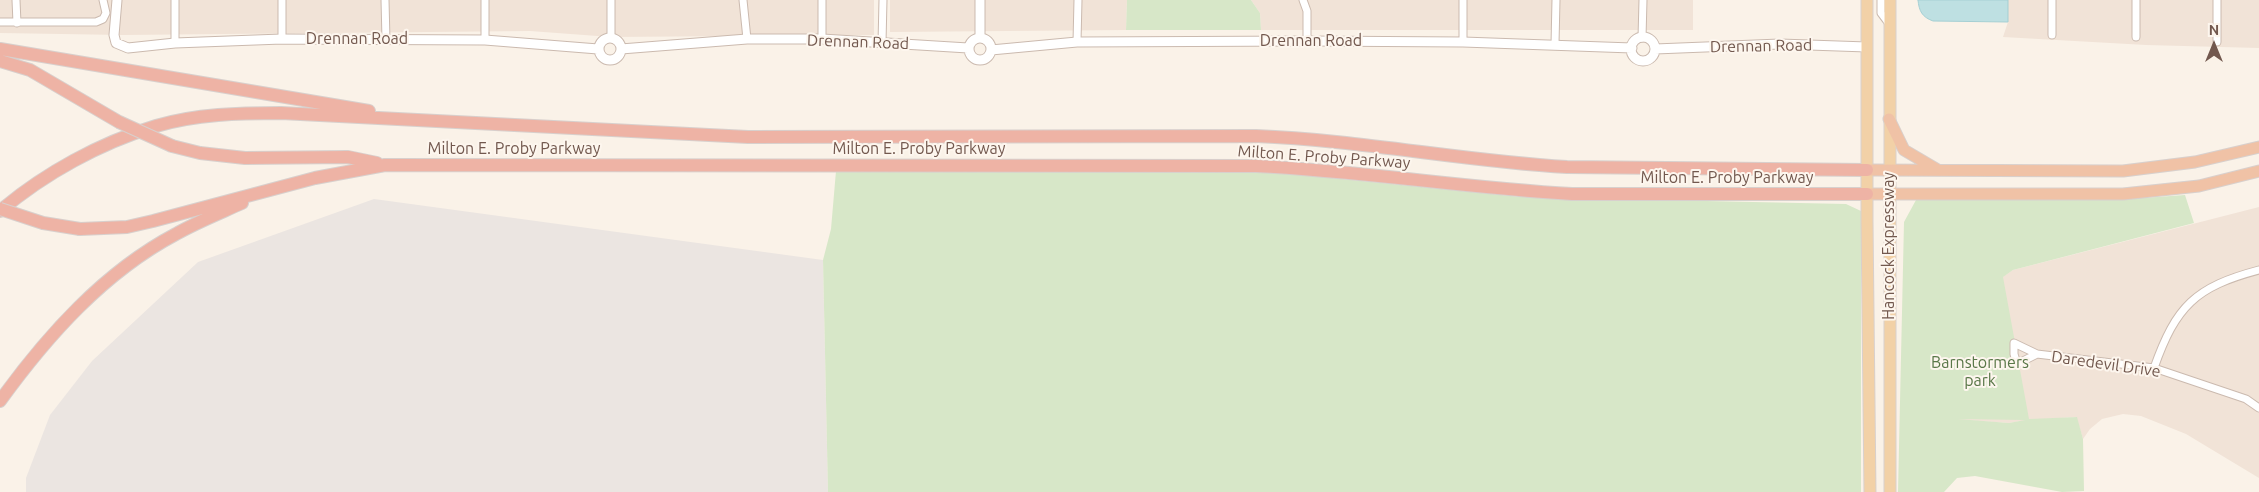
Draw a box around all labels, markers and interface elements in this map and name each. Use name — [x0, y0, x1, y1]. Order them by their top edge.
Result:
north arrow — [2189, 20, 2239, 70]
text: N — [2209, 22, 2219, 38]
street label: Drennan Road — [306, 29, 408, 49]
street label: Drennan Road — [807, 31, 909, 53]
street label: Drennan Road — [1260, 31, 1362, 51]
street label: Drennan Road — [1710, 36, 1812, 56]
street label: Milton E. Proby Parkway — [428, 139, 600, 159]
street label: Milton E. Proby Parkway — [833, 139, 1005, 159]
street label: Milton E. Proby Parkway — [1237, 141, 1411, 173]
street label: Milton E. Proby Parkway — [1641, 168, 1813, 188]
street label: Hancock Expressway — [1879, 172, 1899, 320]
street label: Daredevil Drive — [2050, 347, 2162, 381]
park label: Barnstormers park — [1931, 353, 2029, 391]

